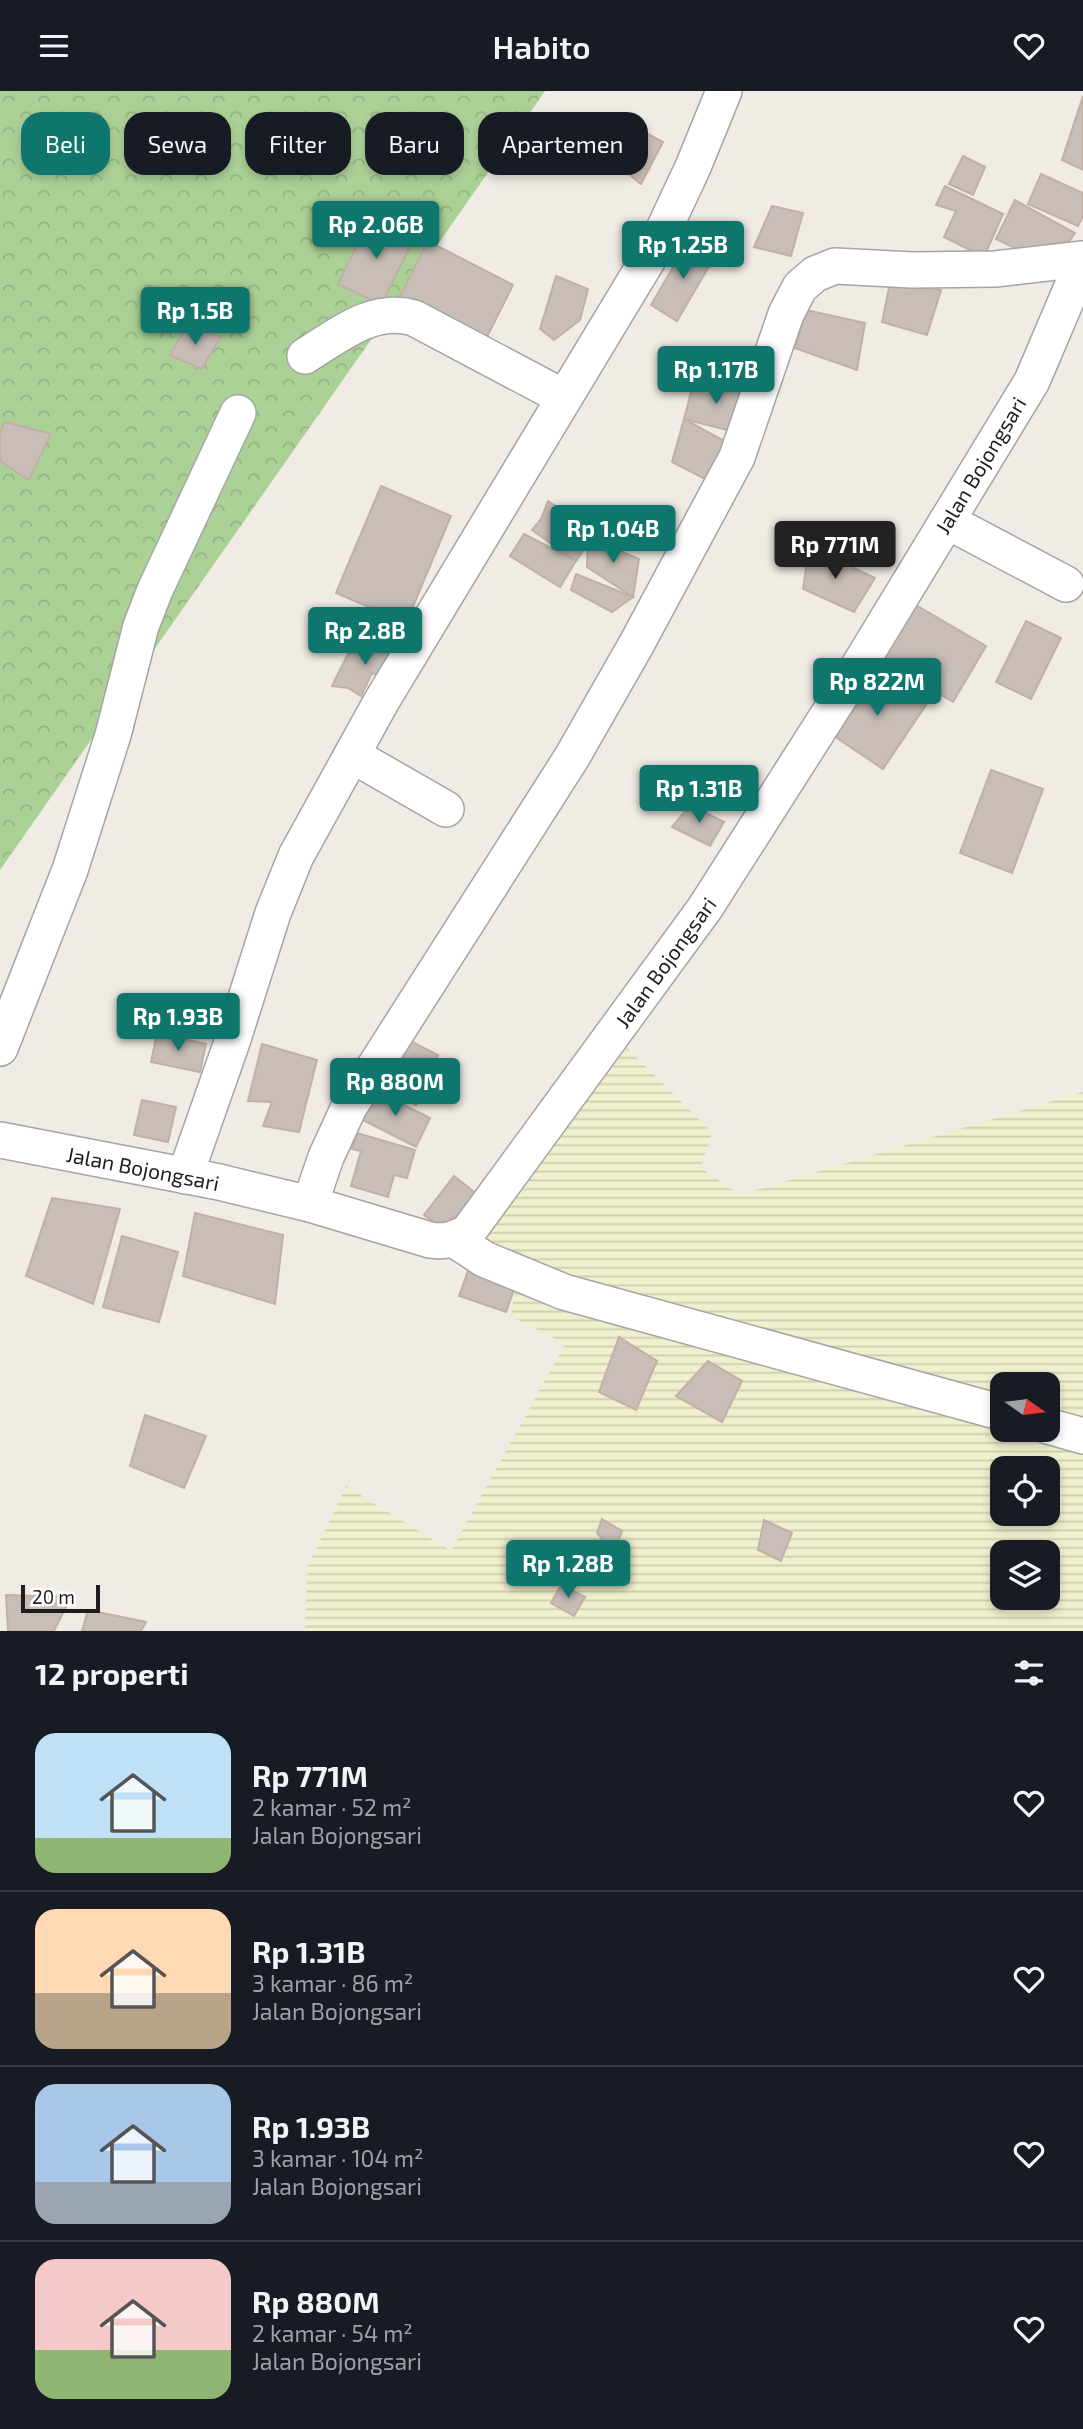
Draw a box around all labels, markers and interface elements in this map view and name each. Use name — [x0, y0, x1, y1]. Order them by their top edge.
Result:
icon: menu — [35, 27, 73, 65]
text: Habito — [492, 27, 591, 65]
icon: heart — [1010, 27, 1048, 65]
chip: Beli — [21, 112, 110, 175]
chip: Sewa — [124, 112, 231, 175]
chip: Filter — [245, 112, 351, 175]
chip: Baru — [365, 112, 464, 175]
chip: Apartemen — [478, 112, 648, 175]
pin: Rp 2.06B — [304, 201, 448, 261]
text: Rp 2.06B — [328, 210, 424, 238]
pin: Rp 1.25B — [611, 221, 755, 281]
text: Rp 1.25B — [638, 230, 728, 258]
pin: Rp 1.5B — [130, 287, 260, 347]
text: Rp 1.5B — [157, 296, 233, 324]
pin: Rp 1.17B — [644, 347, 788, 406]
text: Rp 1.17B — [674, 355, 759, 383]
street label: Jalan Bojongsari — [929, 392, 1032, 538]
pin: Rp 1.04B — [541, 505, 685, 565]
text: Rp 1.04B — [566, 514, 660, 542]
pin: Rp 771M — [770, 521, 900, 581]
text: Rp 771M — [791, 530, 879, 558]
pin: Rp 2.8B — [300, 607, 430, 667]
text: Rp 2.8B — [324, 616, 406, 644]
pin: Rp 822M — [812, 659, 942, 718]
text: Rp 822M — [829, 667, 925, 695]
pin: Rp 1.31B — [627, 765, 771, 825]
text: Rp 1.31B — [656, 774, 742, 802]
street label: Jalan Bojongsari — [609, 892, 722, 1033]
pin: Rp 1.93B — [106, 993, 250, 1053]
text: Rp 1.93B — [133, 1002, 223, 1030]
pin: Rp 880M — [330, 1059, 460, 1118]
text: Rp 880M — [346, 1067, 444, 1095]
street label: Jalan Bojongsari — [64, 1141, 222, 1196]
north arrow — [990, 1372, 1060, 1442]
map controls — [990, 1372, 1060, 1610]
button: locate — [990, 1456, 1060, 1526]
button: layers — [990, 1540, 1060, 1610]
pin: Rp 1.28B — [496, 1541, 640, 1600]
text: Rp 1.28B — [522, 1549, 614, 1577]
scale bar — [21, 1582, 100, 1614]
text: 20 m — [32, 1585, 75, 1608]
icon: filters — [1010, 1654, 1048, 1692]
text: 12 properti — [35, 1655, 188, 1691]
text: Rp 771M — [252, 1757, 368, 1793]
icon: home — [91, 1761, 175, 1845]
icon: heart — [1010, 1784, 1048, 1822]
text: 2 kamar · 52 m² — [252, 1793, 412, 1821]
text: Jalan Bojongsari — [252, 1821, 422, 1849]
text: Rp 1.31B — [252, 1933, 365, 1969]
icon: home — [91, 1937, 175, 2021]
icon: heart — [1010, 1960, 1048, 1998]
text: 3 kamar · 86 m² — [252, 1969, 413, 1997]
text: Jalan Bojongsari — [252, 1997, 422, 2025]
text: Rp 1.93B — [252, 2108, 370, 2144]
icon: home — [91, 2112, 175, 2196]
icon: heart — [1010, 2135, 1048, 2173]
text: 3 kamar · 104 m² — [252, 2144, 423, 2172]
text: Jalan Bojongsari — [252, 2172, 422, 2200]
text: Rp 880M — [252, 2283, 380, 2319]
icon: home — [91, 2287, 175, 2371]
icon: heart — [1010, 2310, 1048, 2348]
text: 2 kamar · 54 m² — [252, 2319, 413, 2347]
text: Jalan Bojongsari — [252, 2347, 422, 2375]

